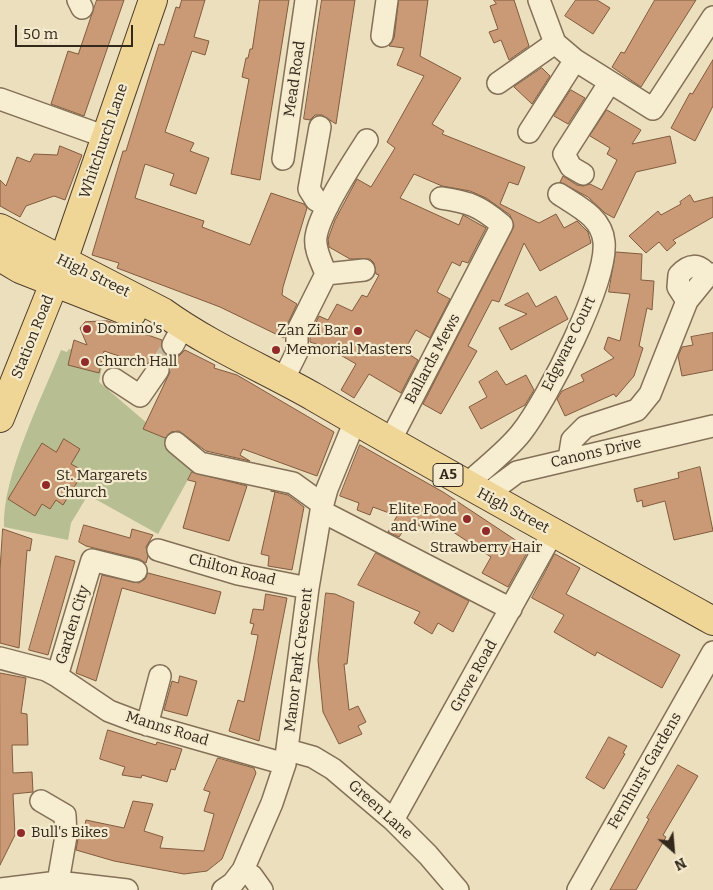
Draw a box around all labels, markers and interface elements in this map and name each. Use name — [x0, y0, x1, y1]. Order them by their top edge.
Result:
scale bar — [18, 15, 135, 47]
text: 50 m — [23, 25, 58, 43]
street label: Mead Road — [281, 40, 309, 118]
street label: Whitchurch Lane — [76, 81, 132, 201]
street label: High Street — [53, 251, 133, 301]
street label: Station Road — [8, 293, 58, 381]
street label: Edgware Court — [538, 294, 600, 394]
street label: Ballards Mews — [402, 311, 464, 407]
place label: Domino's — [97, 320, 163, 338]
place label: Zan Zi Bar — [277, 322, 348, 340]
marker: Domino's — [81, 323, 93, 335]
marker: Zan Zi Bar — [352, 325, 364, 337]
place label: Memorial Masters — [286, 341, 412, 359]
marker: Memorial Masters — [270, 344, 282, 356]
place label: Church Hall — [95, 353, 177, 371]
marker: Church Hall — [79, 356, 91, 368]
street label: Canons Drive — [549, 434, 643, 472]
road number: A5 — [433, 464, 463, 486]
place label: St. Margarets Church — [56, 467, 147, 502]
marker: St. Margarets Church — [40, 479, 52, 491]
street label: High Street — [474, 484, 552, 538]
place label: Elite Food and Wine — [389, 501, 457, 536]
marker: Elite Food and Wine — [461, 513, 473, 525]
marker: Strawberry Hair — [480, 525, 492, 537]
place label: Strawberry Hair — [430, 539, 542, 557]
street label: Chilton Road — [187, 551, 277, 589]
street label: Garden City — [52, 583, 94, 667]
street label: Manor Park Crescent — [281, 587, 317, 733]
street label: Grove Road — [447, 637, 501, 715]
street label: Manns Road — [123, 708, 211, 750]
street label: Fernhurst Gardens — [604, 709, 686, 833]
street label: Green Lane — [344, 776, 416, 844]
place label: Bull's Bikes — [31, 824, 108, 842]
north arrow — [648, 825, 698, 875]
marker: Bull's Bikes — [15, 827, 27, 839]
text: N — [671, 854, 689, 874]

